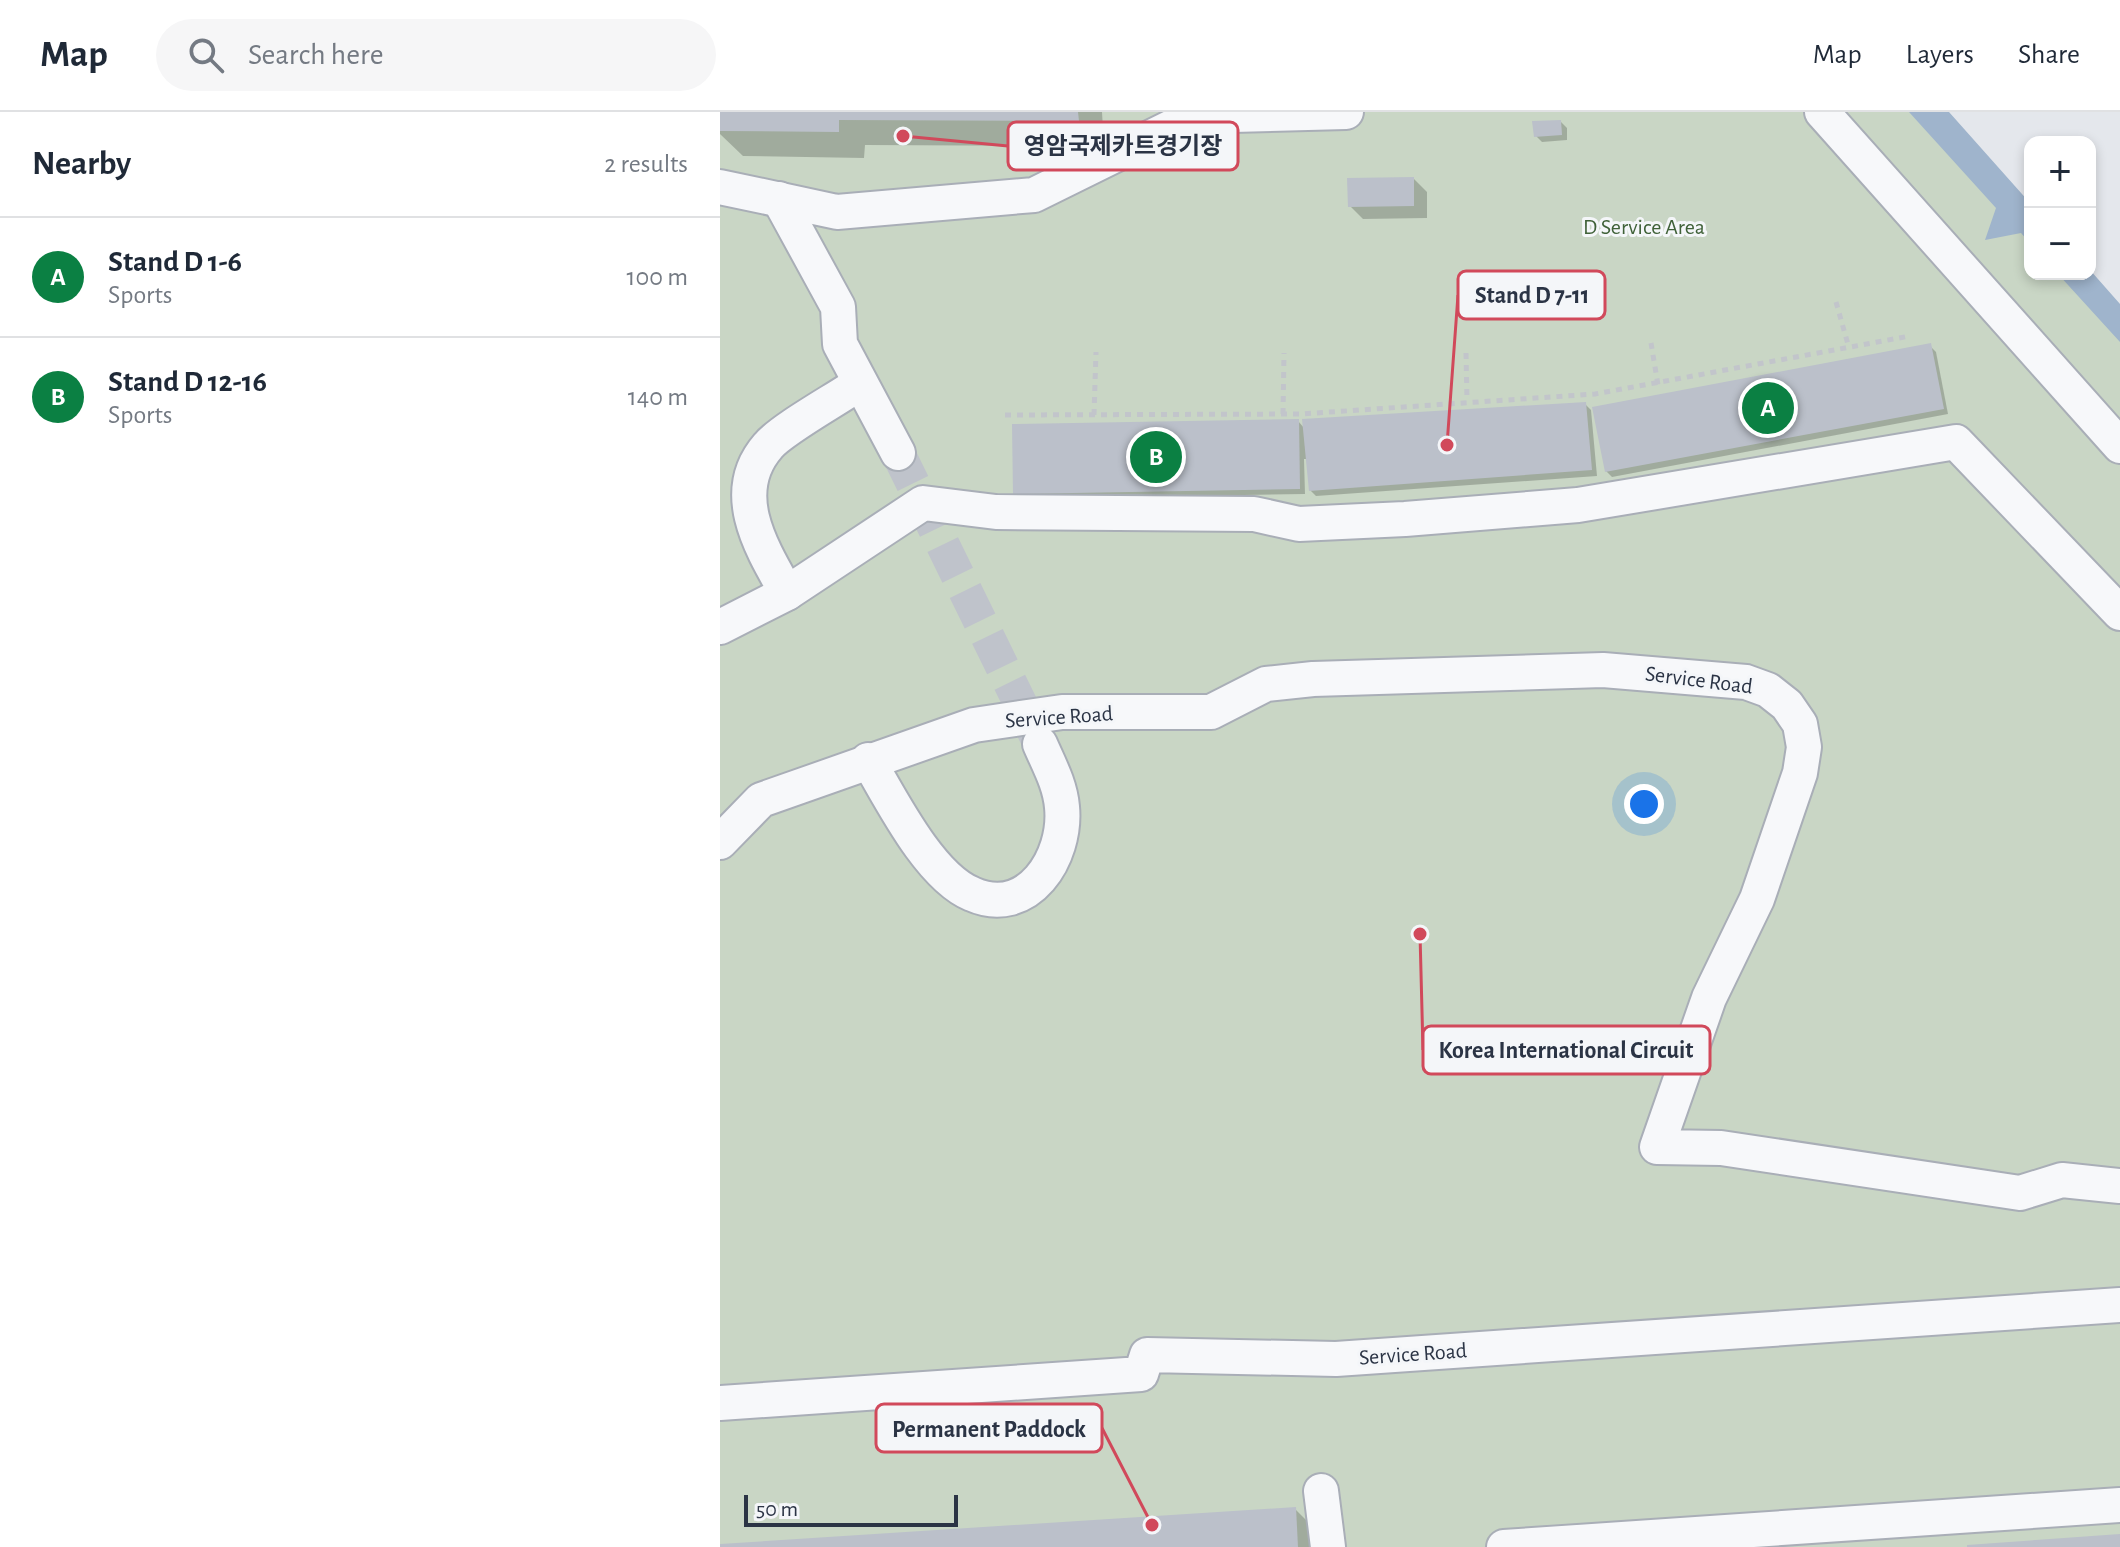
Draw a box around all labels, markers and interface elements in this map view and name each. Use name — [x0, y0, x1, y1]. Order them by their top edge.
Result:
search box — [156, 19, 716, 91]
icon: search — [184, 33, 228, 77]
text: Map — [40, 36, 108, 74]
text: Search here — [248, 40, 384, 70]
text: Map — [1813, 41, 1862, 69]
text: Layers — [1906, 41, 1974, 69]
text: Share — [2018, 41, 2080, 69]
callout: 영암국제카트경기장 — [1008, 122, 1238, 170]
text: 영암국제카트경기장 — [1024, 133, 1222, 159]
map controls — [2024, 136, 2096, 280]
button: + — [2024, 136, 2096, 208]
text: Nearby — [32, 147, 131, 181]
text: 2 results — [604, 151, 688, 177]
button: − — [2024, 208, 2096, 280]
park label: D Service Area — [1583, 216, 1705, 238]
text: Stand D 1-6 — [108, 247, 242, 277]
text: A — [50, 264, 66, 290]
text: 100 m — [627, 264, 688, 290]
callout: Stand D 7-11 — [1458, 271, 1605, 319]
text: Sports — [108, 282, 172, 308]
text: Stand D 7-11 — [1475, 284, 1589, 308]
text: Stand D 12-16 — [108, 367, 267, 397]
pin: A — [1742, 378, 1794, 438]
text: B — [50, 384, 66, 410]
text: 140 m — [628, 384, 688, 410]
text: Sports — [108, 402, 172, 428]
pin: B — [1130, 427, 1182, 487]
street label: Service Road — [1644, 662, 1754, 698]
street label: Service Road — [1004, 702, 1114, 732]
your location — [1624, 784, 1664, 824]
callout: Korea International Circuit — [1423, 1026, 1710, 1074]
text: Korea International Circuit — [1439, 1039, 1693, 1063]
street label: Service Road — [1358, 1339, 1468, 1369]
callout: Permanent Paddock — [876, 1404, 1102, 1452]
text: Permanent Paddock — [892, 1418, 1086, 1442]
scale bar — [744, 1491, 958, 1527]
text: 50 m — [756, 1498, 798, 1520]

